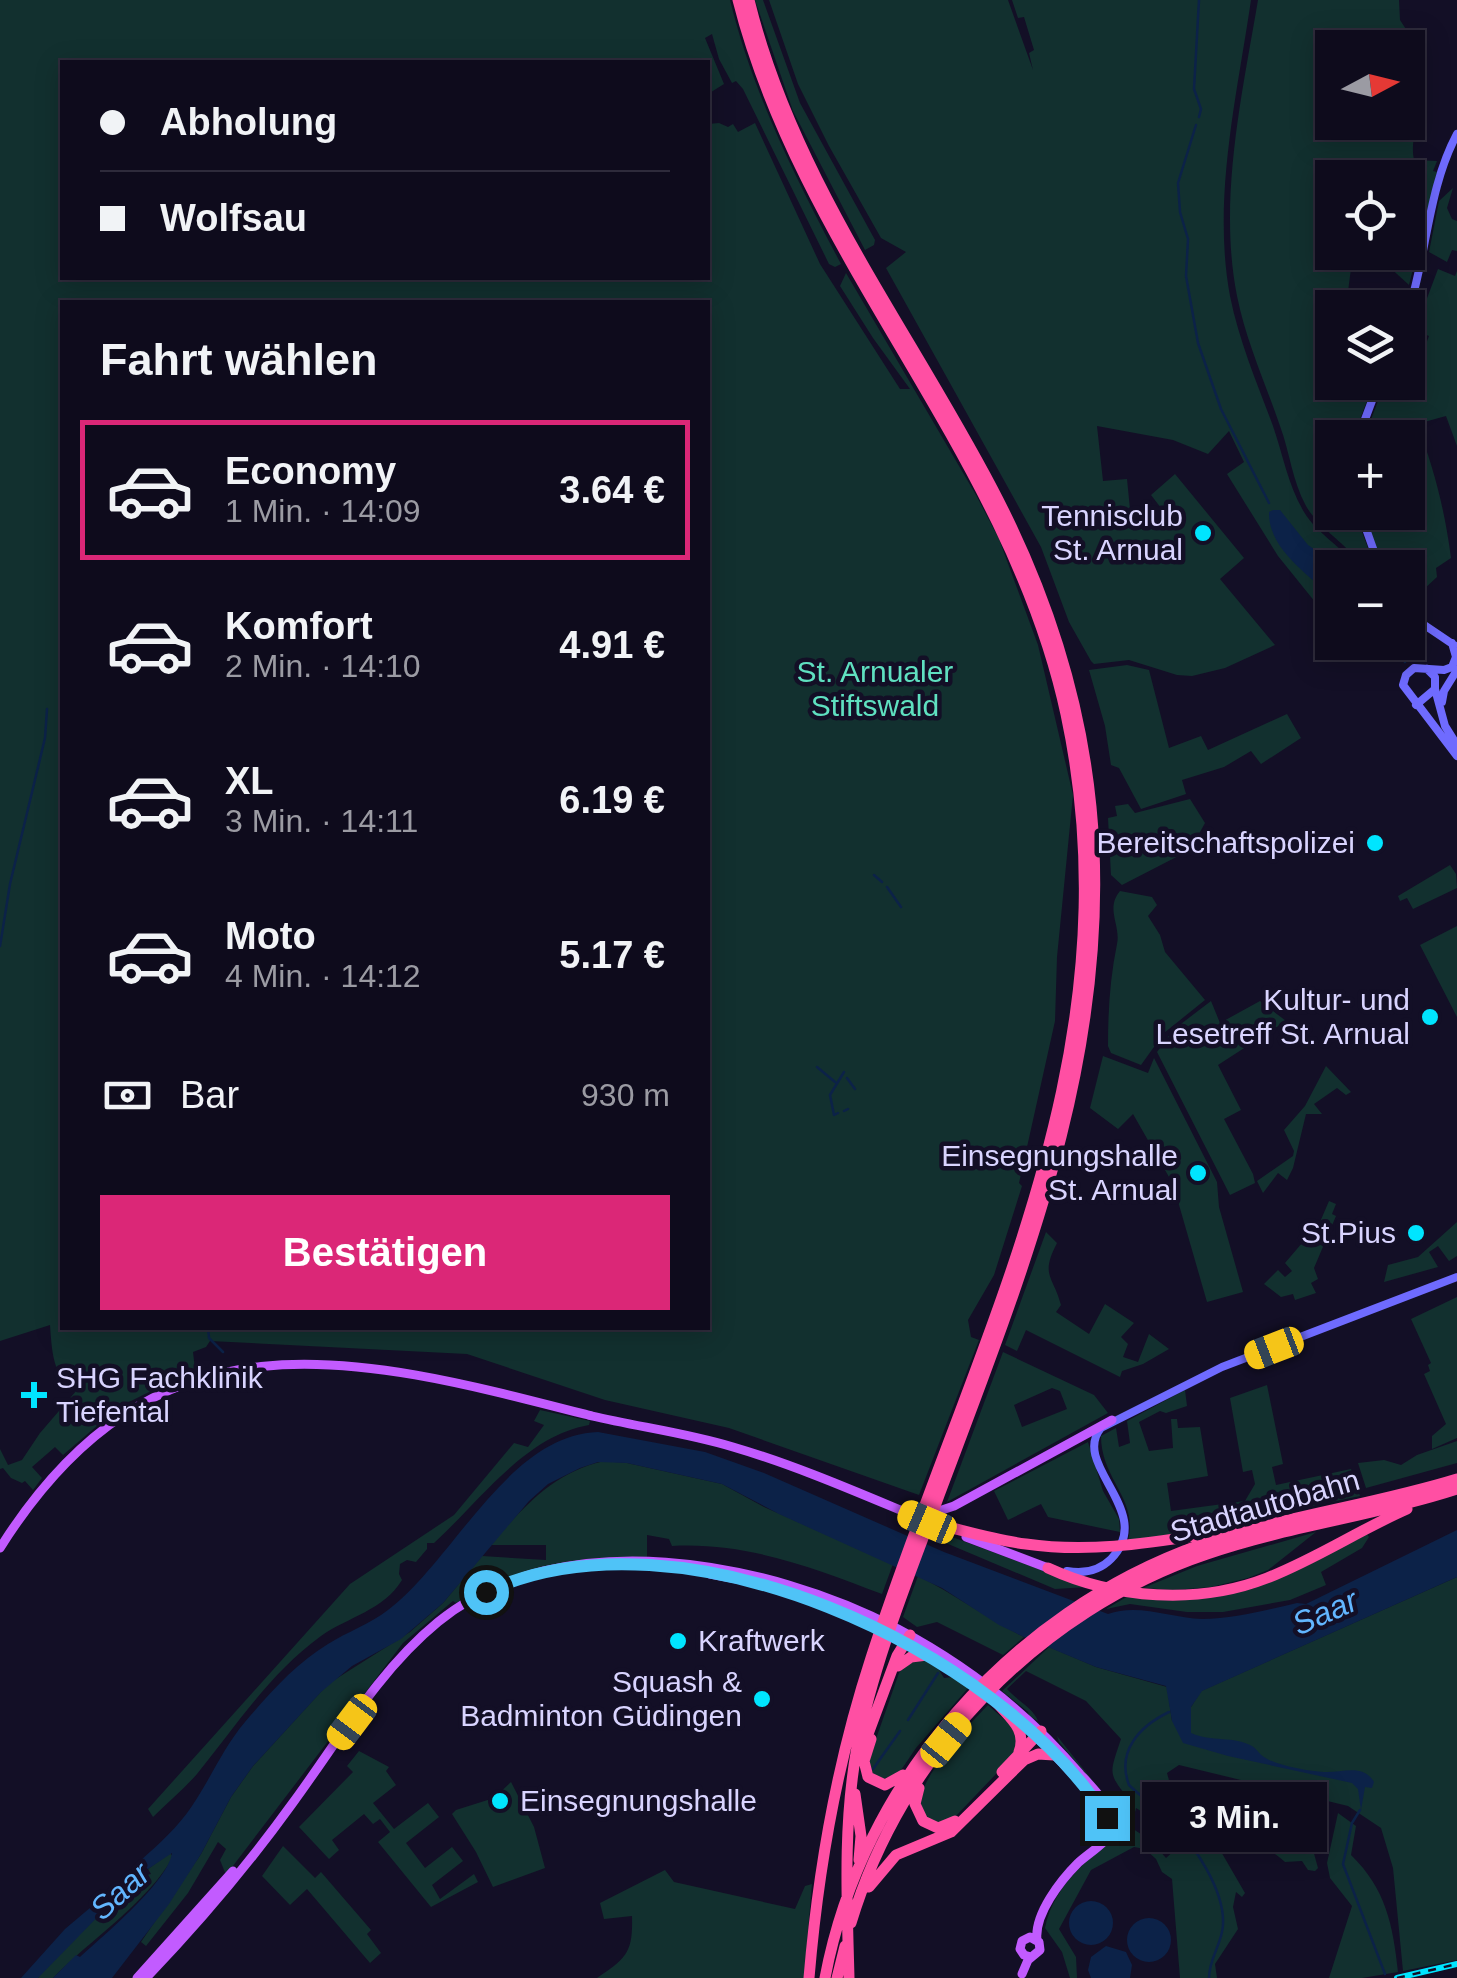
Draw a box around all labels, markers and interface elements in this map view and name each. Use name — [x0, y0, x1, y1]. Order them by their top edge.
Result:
north arrow — [1315, 30, 1425, 140]
map controls — [1315, 30, 1425, 660]
text: Abholung — [160, 101, 337, 143]
button: locate — [1315, 160, 1425, 270]
text: Wolfsau — [160, 197, 307, 239]
button: layers — [1315, 290, 1425, 400]
text: Fahrt wählen — [100, 334, 378, 385]
button: + — [1315, 420, 1425, 530]
icon: car — [105, 445, 195, 535]
text: Economy — [225, 450, 396, 492]
text: 3.64 € — [559, 469, 665, 511]
text: 1 Min. · 14:09 — [225, 493, 421, 529]
place label: Tennisclub St. Arnual — [1041, 499, 1183, 566]
marker: Tennisclub St. Arnual — [1192, 522, 1214, 544]
button: − — [1315, 550, 1425, 660]
icon: car — [105, 600, 195, 690]
text: Komfort — [225, 605, 373, 647]
text: 4.91 € — [559, 624, 665, 666]
text: 2 Min. · 14:10 — [225, 648, 421, 684]
park label: St. Arnualer Stiftswald — [797, 655, 953, 722]
icon: car — [105, 755, 195, 845]
text: XL — [225, 760, 274, 802]
text: 6.19 € — [559, 779, 665, 821]
text: 3 Min. · 14:11 — [225, 803, 418, 839]
place label: Bereitschaftspolizei — [1097, 826, 1355, 859]
marker: Bereitschaftspolizei — [1364, 832, 1386, 854]
icon: car — [105, 910, 195, 1000]
text: Moto — [225, 915, 316, 957]
text: 5.17 € — [559, 934, 665, 976]
text: 4 Min. · 14:12 — [225, 958, 421, 994]
place label: Kultur- und Lesetreff St. Arnual — [1155, 983, 1410, 1050]
marker: Kultur- und Lesetreff St. Arnual — [1419, 1006, 1441, 1028]
icon: cash — [100, 1068, 155, 1123]
text: Bar — [180, 1074, 239, 1116]
text: 930 m — [581, 1077, 670, 1113]
place label: Einsegnungshalle St. Arnual — [941, 1139, 1178, 1206]
marker: Einsegnungshalle St. Arnual — [1187, 1162, 1209, 1184]
button: Bestätigen — [100, 1195, 670, 1310]
place label: St.Pius — [1301, 1216, 1396, 1249]
marker: St.Pius — [1405, 1222, 1427, 1244]
car — [1241, 1323, 1307, 1373]
place label: SHG Fachklinik Tiefental — [56, 1361, 264, 1428]
marker: SHG Fachklinik Tiefental — [21, 1382, 47, 1408]
street label: Stadtautobahn — [1167, 1463, 1363, 1548]
car — [894, 1496, 960, 1548]
route start — [464, 1570, 509, 1615]
water label: Saar — [1287, 1581, 1364, 1642]
place label: Kraftwerk — [698, 1624, 826, 1657]
marker: Kraftwerk — [667, 1630, 689, 1652]
place label: Squash & Badminton Güdingen — [460, 1665, 742, 1732]
marker: Squash & Badminton Güdingen — [751, 1688, 773, 1710]
car — [322, 1689, 382, 1755]
car — [915, 1707, 977, 1773]
callout: 3 Min. — [1142, 1783, 1327, 1853]
place label: Einsegnungshalle — [520, 1784, 757, 1817]
marker: Einsegnungshalle — [489, 1790, 511, 1812]
route end — [1085, 1796, 1130, 1841]
text: 3 Min. — [1189, 1799, 1280, 1835]
water label: Saar — [83, 1854, 158, 1927]

